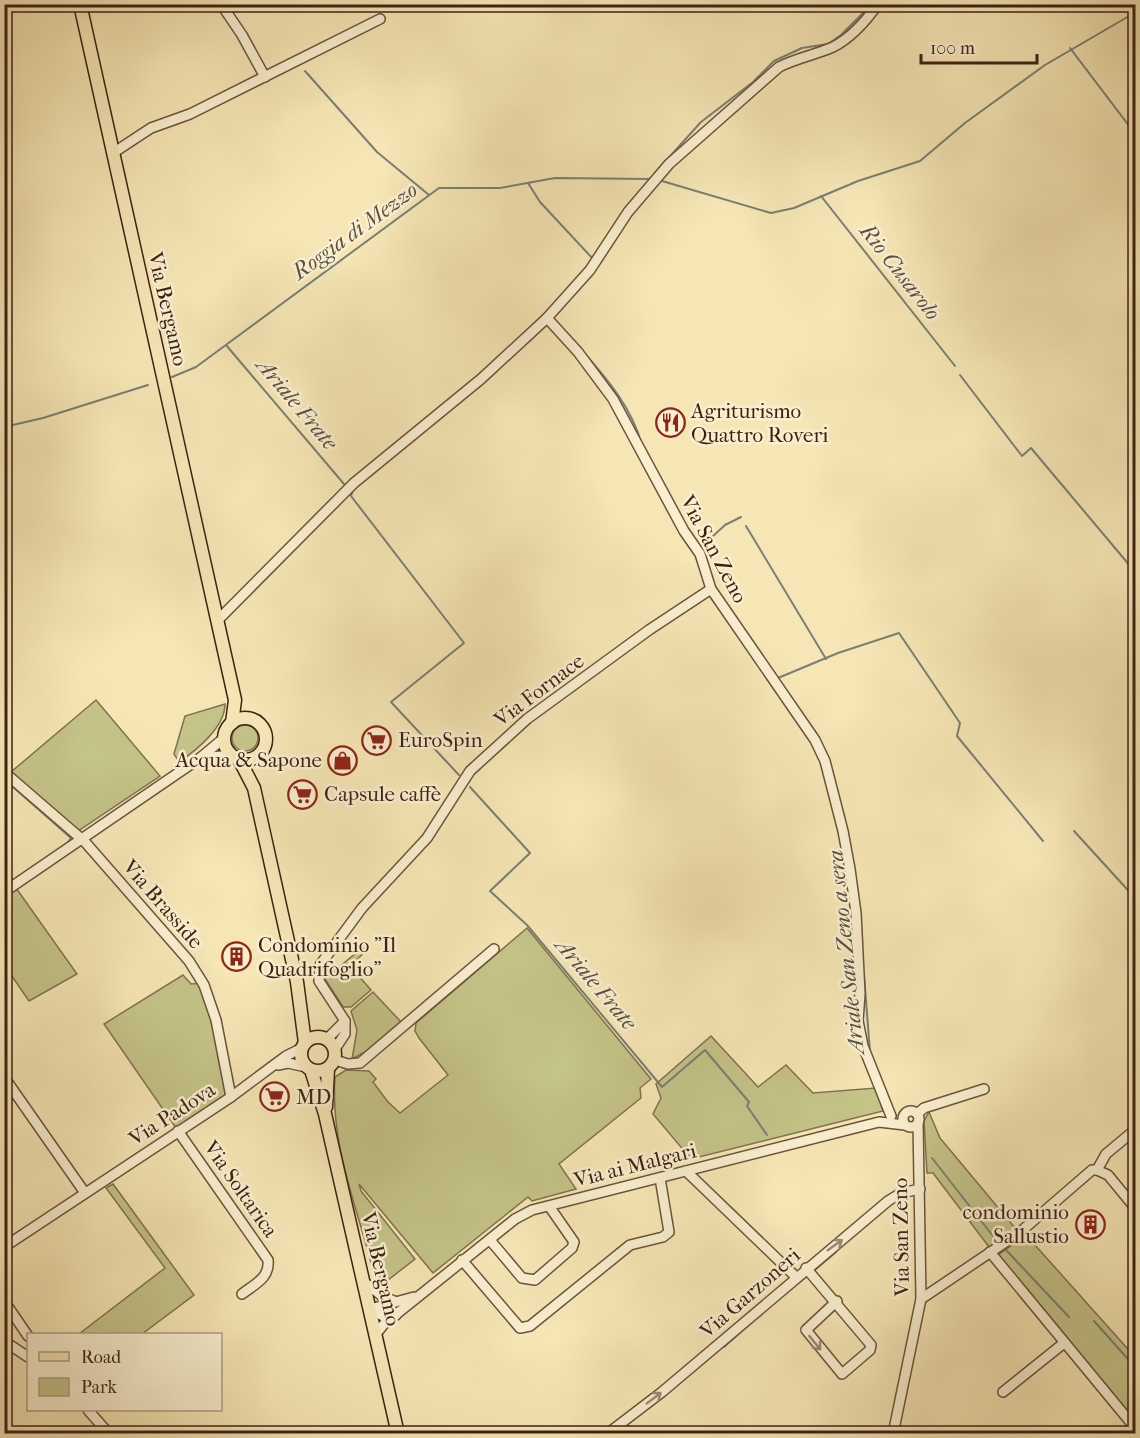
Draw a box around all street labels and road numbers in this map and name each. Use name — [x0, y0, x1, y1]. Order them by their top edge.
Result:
street label: Via Bergamo — [143, 249, 193, 368]
street label: Via San Zeno — [675, 490, 752, 607]
street label: Via Fornace — [489, 648, 589, 732]
street label: Via Brasside — [117, 854, 208, 953]
street label: Via Padova — [124, 1077, 220, 1151]
street label: Via Soltarica — [198, 1135, 283, 1242]
street label: Via ai Malgari — [570, 1138, 699, 1192]
street label: Via San Zeno — [888, 1177, 914, 1298]
street label: Via Bergamo — [356, 1209, 406, 1328]
street label: Via Garzoneri — [694, 1243, 805, 1344]

